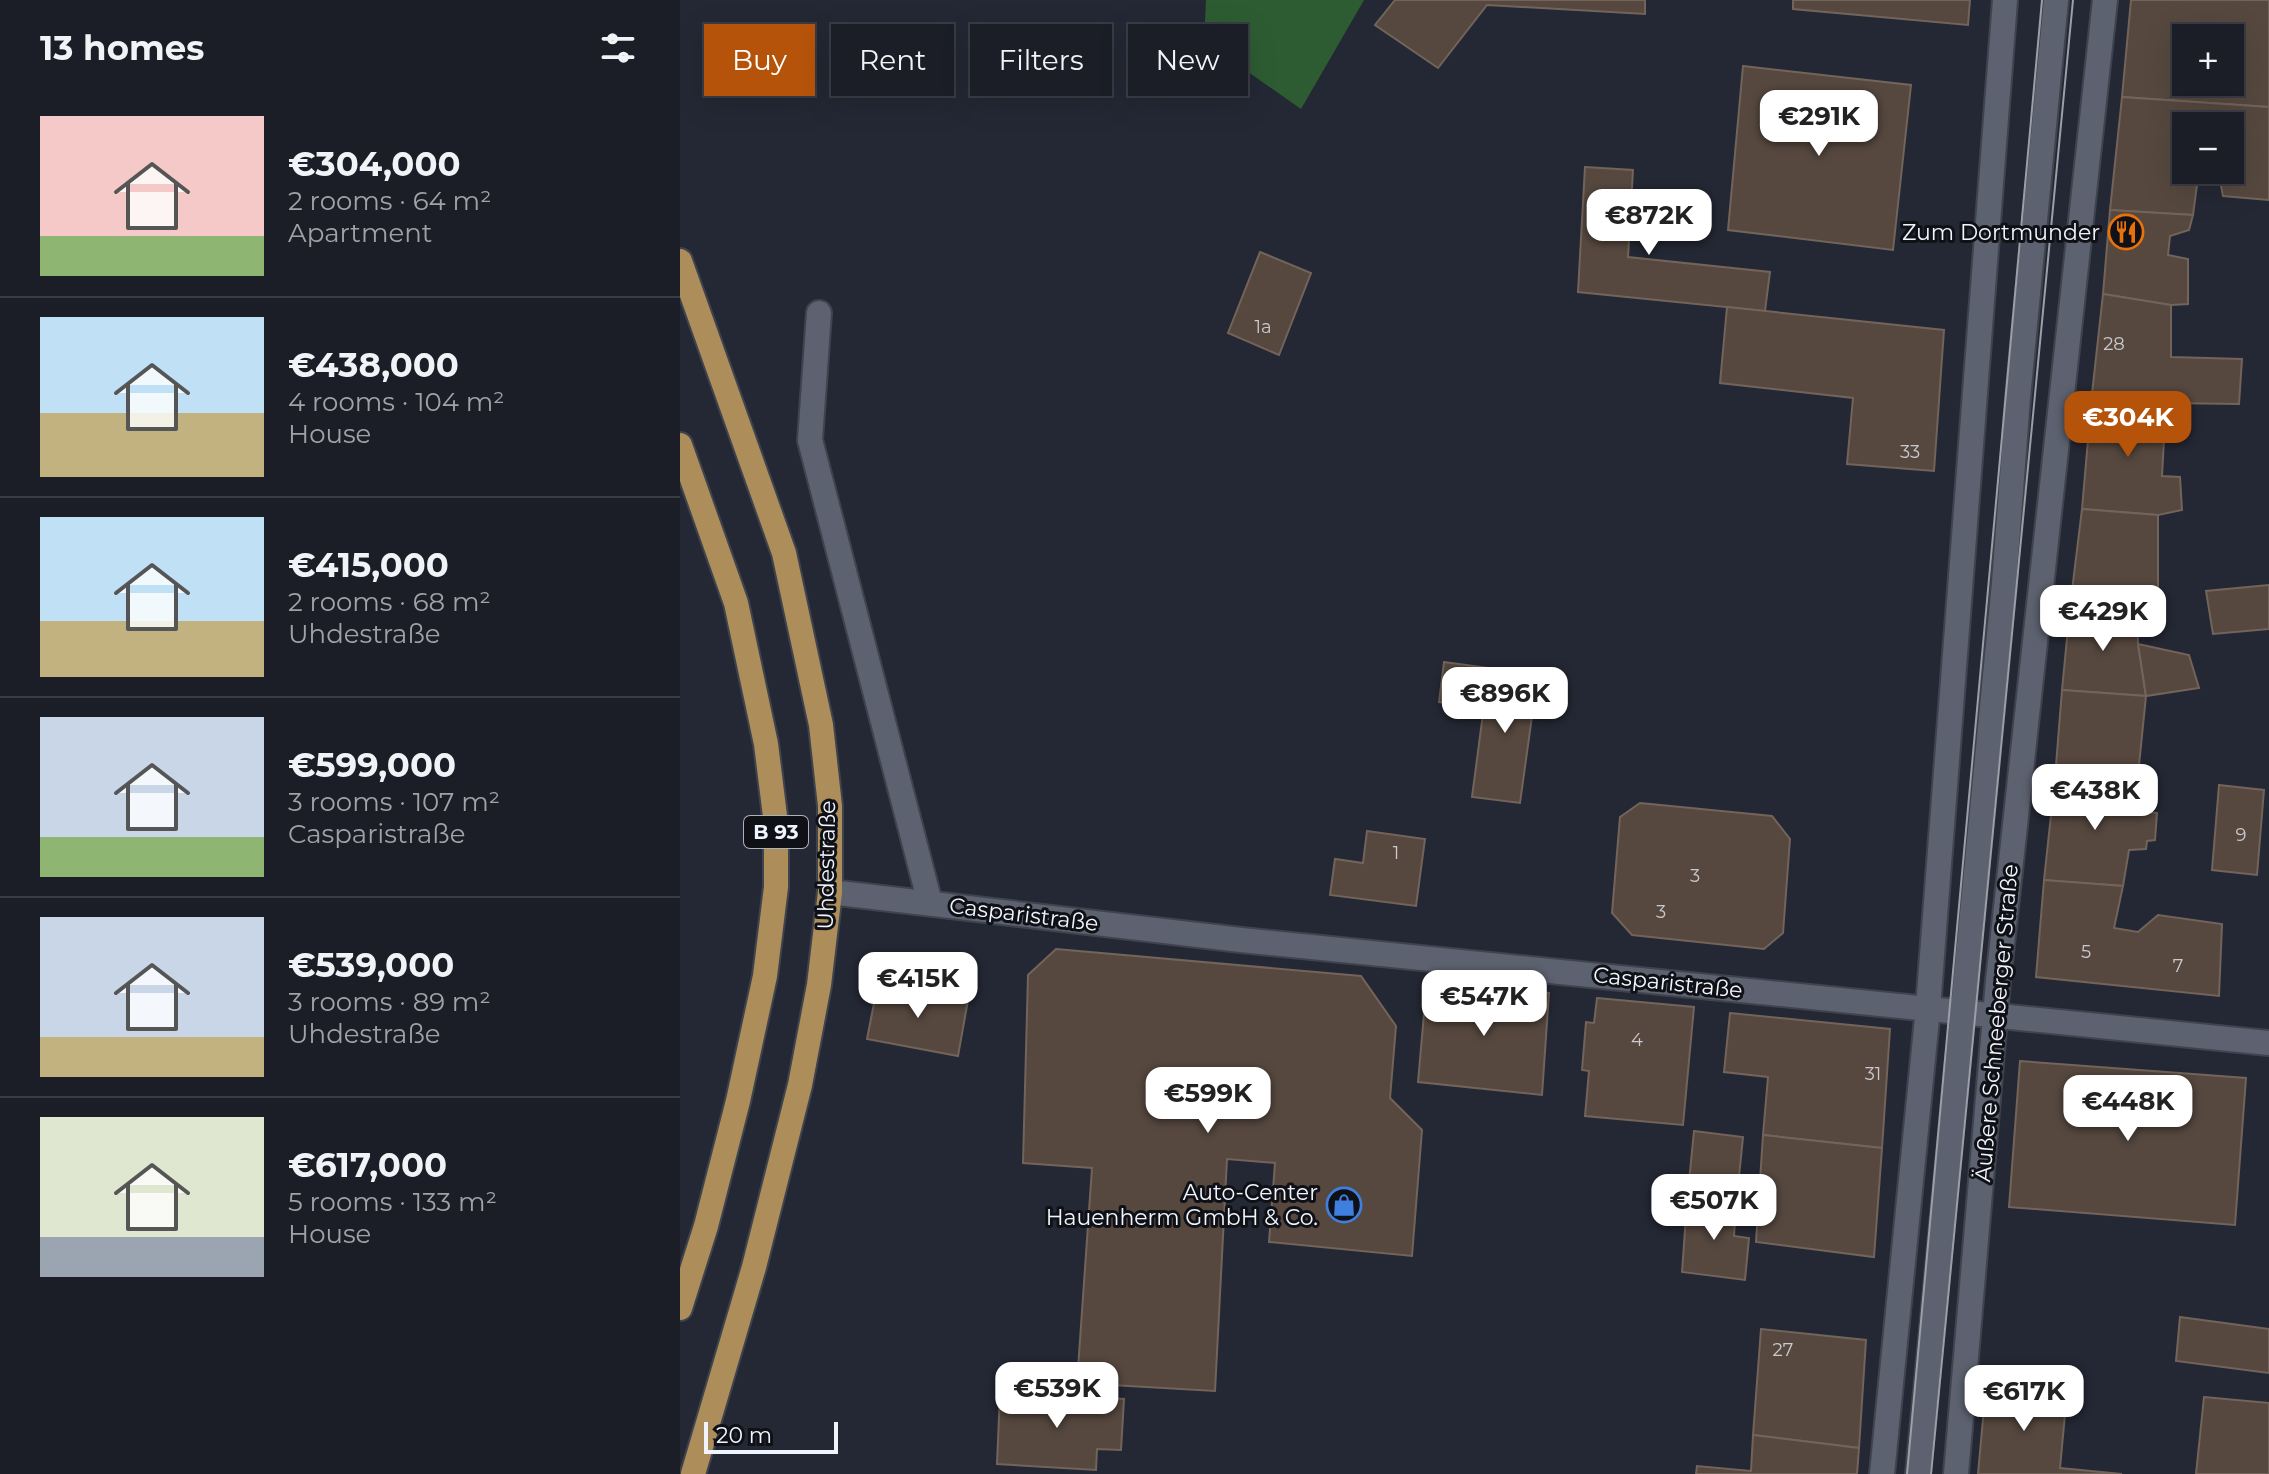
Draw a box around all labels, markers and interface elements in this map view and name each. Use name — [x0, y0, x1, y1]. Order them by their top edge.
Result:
chip: Buy — [704, 24, 815, 96]
chip: Rent — [831, 24, 954, 96]
chip: Filters — [970, 24, 1112, 96]
chip: New — [1128, 24, 1248, 96]
map controls — [2172, 24, 2244, 184]
button: + — [2172, 24, 2244, 96]
icon: filters — [596, 26, 640, 70]
text: 13 homes — [40, 27, 204, 69]
pin: €291K — [1763, 90, 1875, 158]
text: €291K — [1778, 100, 1860, 132]
button: − — [2172, 112, 2244, 184]
text: €304,000 — [288, 143, 461, 185]
icon: home — [104, 148, 200, 244]
text: 2 rooms · 64 m² — [288, 185, 491, 217]
pin: €872K — [1593, 189, 1705, 257]
text: €872K — [1605, 199, 1693, 231]
restaurant icon: Zum Dortmunder — [2107, 213, 2145, 251]
text: Apartment — [288, 217, 432, 249]
place label: Zum Dortmunder — [1902, 219, 2100, 246]
house number: 1a — [1254, 316, 1272, 338]
house number: 28 — [2103, 333, 2125, 355]
text: €438,000 — [288, 344, 459, 386]
icon: home — [104, 349, 200, 445]
text: 4 rooms · 104 m² — [288, 386, 505, 418]
pin: €304K — [2072, 391, 2184, 459]
text: €304K — [2082, 401, 2174, 433]
text: House — [288, 418, 371, 450]
house number: 33 — [1900, 441, 1920, 463]
text: €415,000 — [288, 544, 449, 586]
icon: home — [104, 549, 200, 645]
pin: €429K — [2047, 585, 2159, 653]
text: 2 rooms · 68 m² — [288, 586, 491, 618]
text: €429K — [2058, 595, 2148, 627]
text: Uhdestraße — [288, 618, 441, 650]
pin: €896K — [1449, 667, 1561, 735]
text: €896K — [1460, 677, 1550, 709]
text: €599,000 — [288, 744, 456, 786]
icon: home — [104, 749, 200, 845]
pin: €438K — [2039, 764, 2151, 832]
text: €438K — [2050, 774, 2140, 806]
text: 3 rooms · 107 m² — [288, 786, 500, 818]
street label: Uhdestraße — [812, 800, 841, 930]
road number: B 93 — [744, 816, 808, 848]
text: Casparistraße — [288, 818, 465, 850]
house number: 9 — [2236, 824, 2247, 846]
house number: 1 — [1393, 842, 1399, 864]
street label: Äußere Schneeberger Straße — [1969, 863, 2024, 1183]
house number: 3 — [1690, 865, 1700, 887]
street label: Casparistraße — [948, 892, 1100, 937]
house number: 3 — [1656, 901, 1666, 923]
house number: 5 — [2081, 941, 2091, 963]
text: €539,000 — [288, 944, 454, 986]
icon: home — [104, 949, 200, 1045]
pin: €415K — [862, 952, 974, 1020]
house number: 7 — [2173, 955, 2183, 977]
street label: Casparistraße — [1592, 961, 1744, 1004]
text: €415K — [877, 962, 959, 994]
pin: €547K — [1428, 970, 1540, 1038]
text: €547K — [1440, 980, 1528, 1012]
text: 3 rooms · 89 m² — [288, 986, 491, 1018]
text: Uhdestraße — [288, 1018, 441, 1050]
house number: 4 — [1631, 1029, 1643, 1051]
house number: 31 — [1865, 1063, 1881, 1085]
pin: €599K — [1152, 1067, 1264, 1135]
pin: €448K — [2072, 1075, 2184, 1143]
text: €599K — [1164, 1077, 1252, 1109]
text: €448K — [2081, 1085, 2175, 1117]
text: €617,000 — [288, 1144, 447, 1186]
icon: home — [104, 1149, 200, 1245]
pin: €507K — [1658, 1174, 1770, 1242]
place label: Auto-Center Hauenherm GmbH & Co. — [1046, 1179, 1318, 1231]
text: €507K — [1669, 1184, 1759, 1216]
text: 5 rooms · 133 m² — [288, 1186, 497, 1218]
shop icon: Auto-Center Hauenherm GmbH & Co. — [1325, 1186, 1363, 1224]
text: House — [288, 1218, 371, 1250]
house number: 27 — [1773, 1339, 1793, 1361]
pin: €539K — [1001, 1362, 1113, 1430]
pin: €617K — [1968, 1365, 2080, 1433]
text: €539K — [1013, 1372, 1101, 1404]
text: €617K — [1983, 1375, 2065, 1407]
scale bar — [704, 1418, 838, 1454]
text: 20 m — [716, 1422, 772, 1449]

